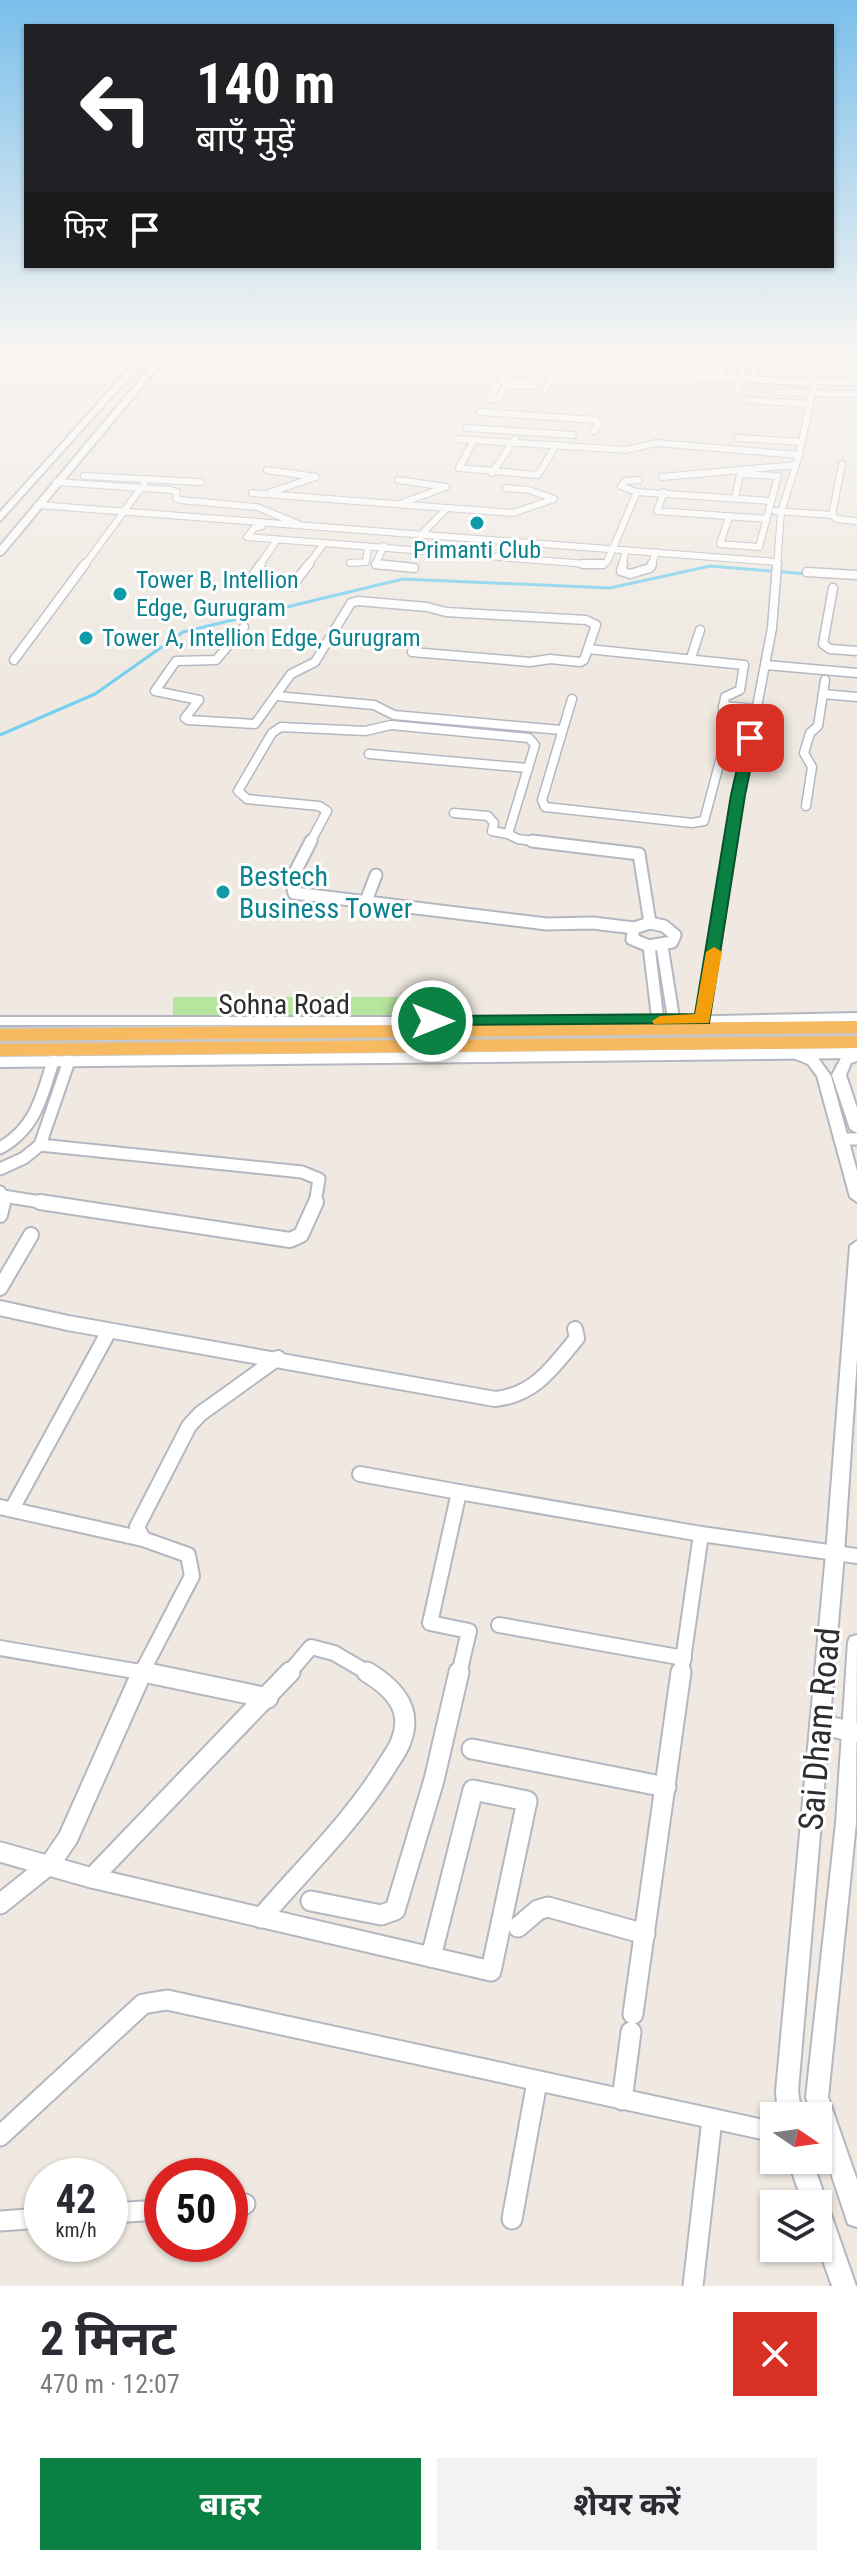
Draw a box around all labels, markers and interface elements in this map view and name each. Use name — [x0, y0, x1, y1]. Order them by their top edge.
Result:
text: 140 m — [196, 51, 335, 117]
icon: left — [64, 56, 168, 160]
text: बाएँ मुड़ें — [196, 118, 295, 160]
icon: arrive — [123, 208, 167, 252]
text: फिर — [64, 210, 107, 245]
marker: Primanti Club — [468, 514, 486, 532]
place label: Primanti Club — [413, 536, 541, 564]
place label: Tower B, Intellion Edge, Gurugram — [136, 566, 299, 622]
marker: Tower B, Intellion Edge, Gurugram — [111, 585, 129, 603]
place label: Tower A, Intellion Edge, Gurugram — [102, 624, 421, 652]
marker: Tower A, Intellion Edge, Gurugram — [77, 629, 95, 647]
pin — [716, 704, 784, 772]
icon: arrive — [728, 716, 772, 760]
place label: Bestech Business Tower — [239, 860, 412, 925]
marker: Bestech Business Tower — [214, 883, 232, 901]
position arrow — [390, 979, 474, 1063]
street label: Sohna Road — [218, 988, 350, 1021]
street label: Sai Dham Road — [790, 1626, 848, 1832]
north arrow — [760, 2102, 832, 2174]
map controls — [760, 2102, 832, 2262]
speed limit sign: 50 — [144, 2158, 248, 2262]
text: 42 — [56, 2176, 96, 2223]
button: layers — [760, 2190, 832, 2262]
text: km/h — [55, 2218, 97, 2242]
text: 2 मिनट — [40, 2310, 176, 2367]
button: close — [733, 2312, 817, 2396]
text: 470 m · 12:07 — [40, 2369, 180, 2399]
button: बाहर — [40, 2458, 421, 2550]
button: शेयर करें — [437, 2458, 817, 2550]

